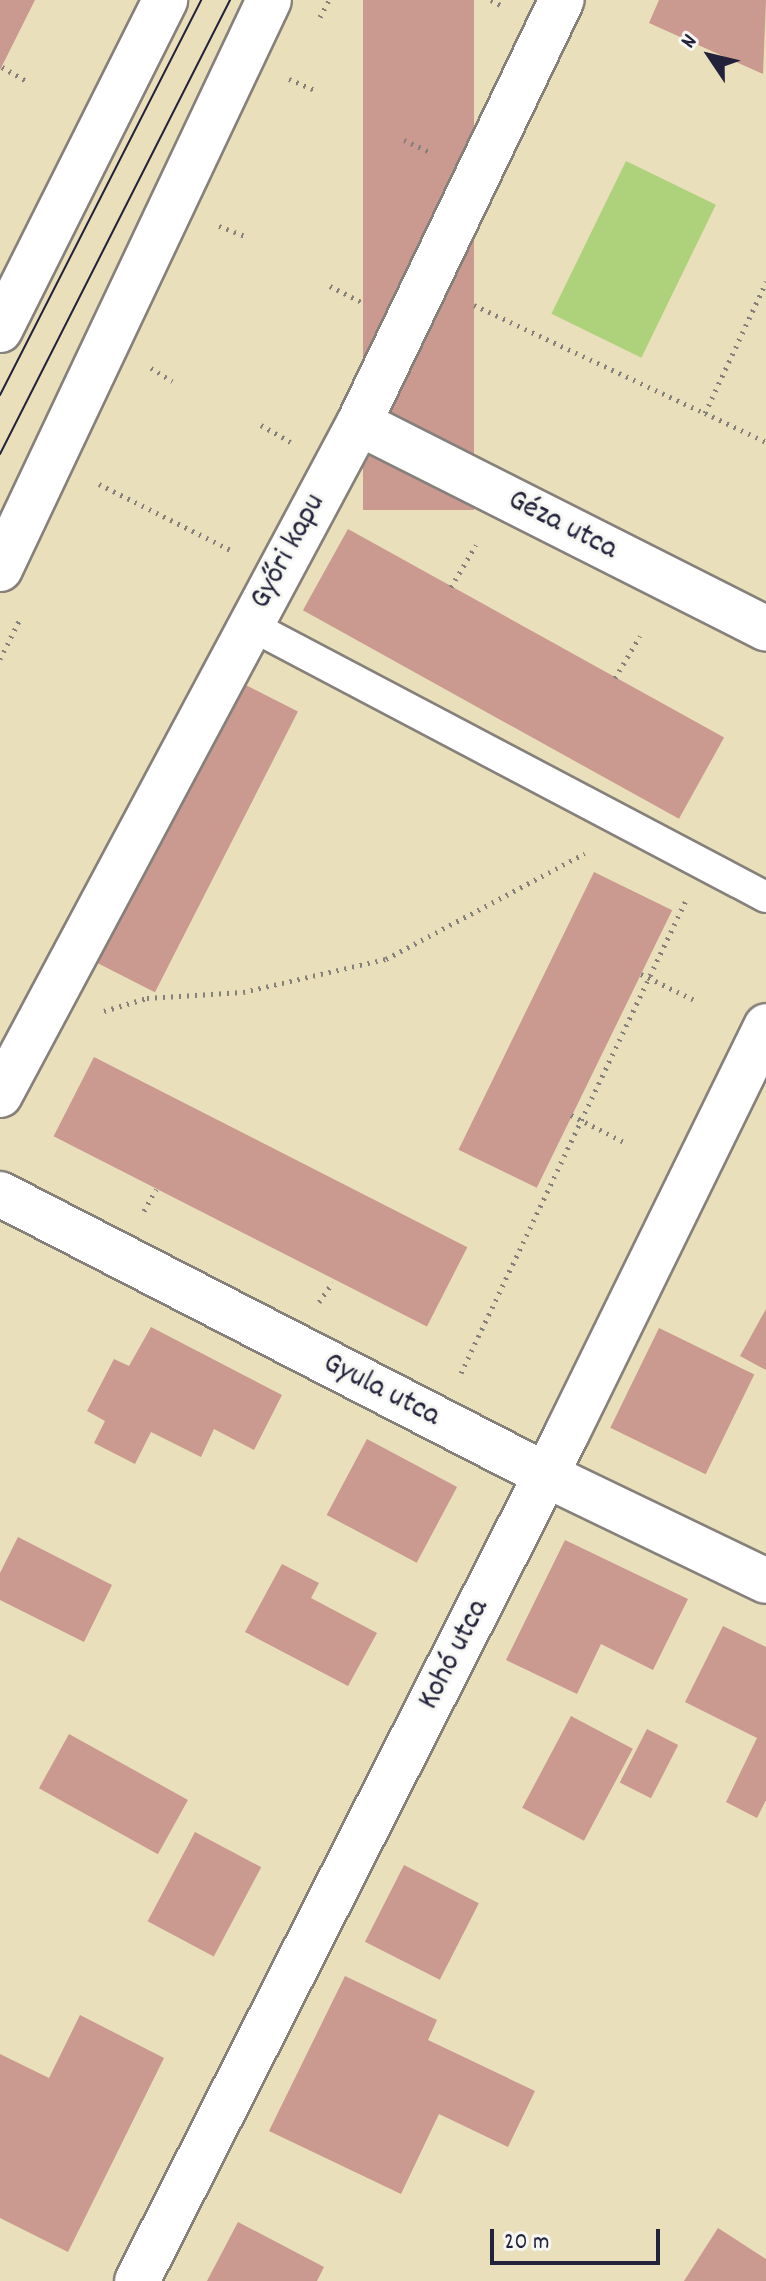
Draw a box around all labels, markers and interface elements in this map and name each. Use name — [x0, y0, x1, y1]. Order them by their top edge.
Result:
north arrow — [670, 16, 750, 96]
text: N — [674, 29, 706, 55]
street label: Géza utca — [501, 482, 623, 570]
street label: Győri kapu — [243, 488, 335, 616]
street label: Gyula utca — [316, 1345, 446, 1437]
street label: Kohó utca — [411, 1593, 499, 1717]
scale bar — [494, 2213, 664, 2263]
text: 20 m — [504, 2226, 550, 2260]

